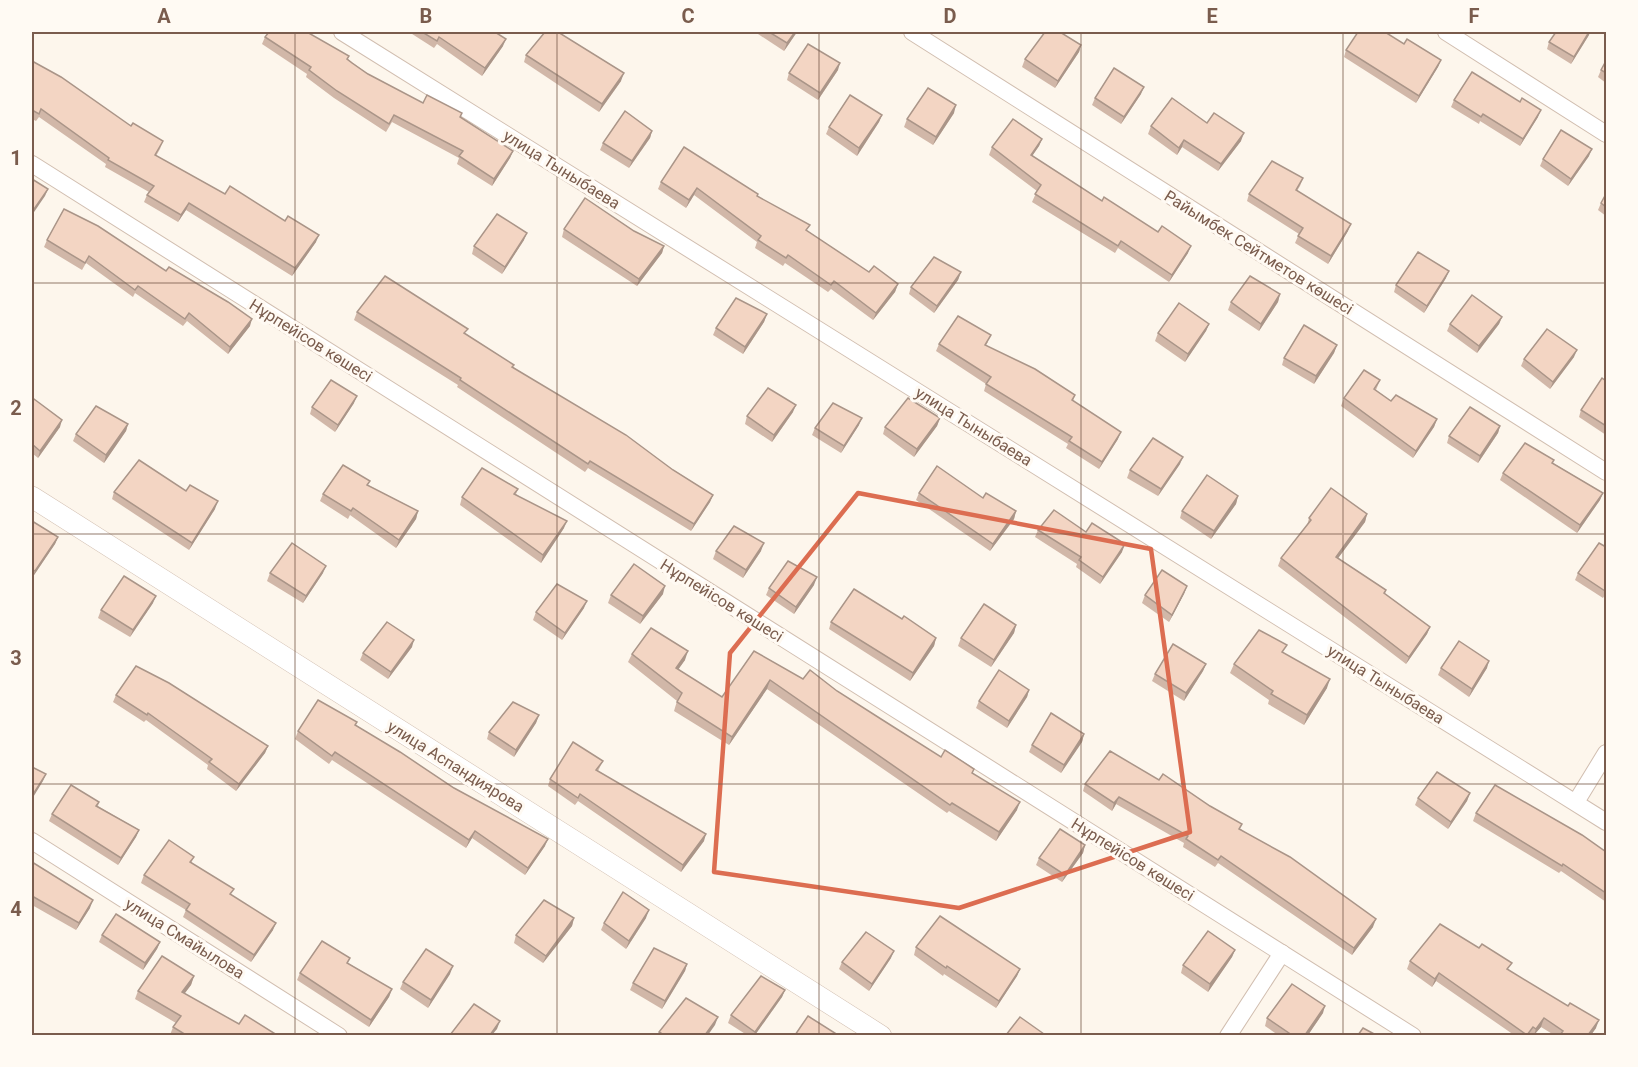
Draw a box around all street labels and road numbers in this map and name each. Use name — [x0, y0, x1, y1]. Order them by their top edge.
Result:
street label: улица Тыныбаева — [500, 126, 624, 213]
street label: Райымбек Сейтметов көшесі — [1161, 186, 1357, 319]
street label: Нұрпейісов көшесі — [246, 295, 376, 386]
street label: улица Тыныбаева — [912, 383, 1036, 470]
street label: Нұрпейісов көшесі — [657, 555, 787, 646]
street label: улица Тыныбаева — [1324, 641, 1448, 728]
street label: улица Аспандиярова — [384, 717, 528, 816]
street label: Нұрпейісов көшесі — [1068, 814, 1198, 905]
street label: улица Смайылова — [122, 894, 248, 983]

